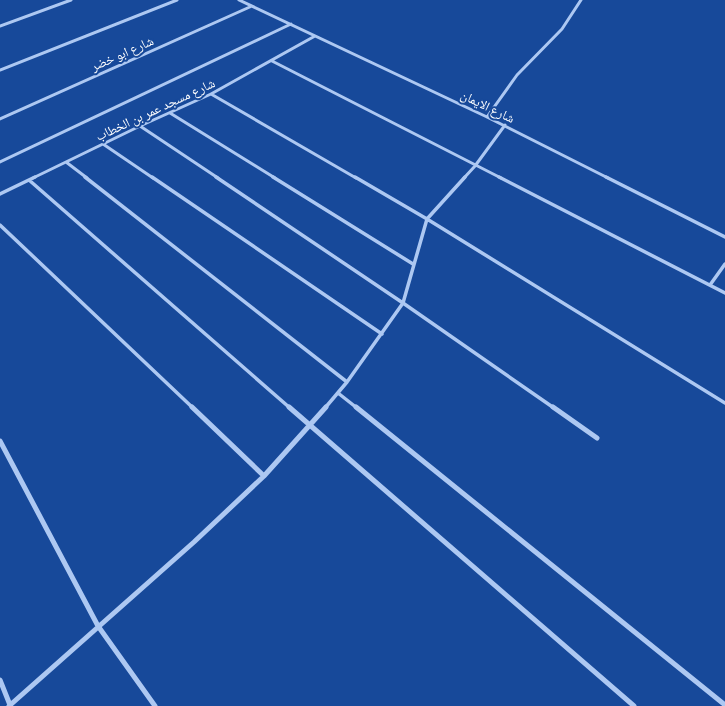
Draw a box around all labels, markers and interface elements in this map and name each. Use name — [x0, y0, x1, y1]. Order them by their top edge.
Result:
street label: شارع ابو خضر — [87, 32, 157, 76]
street label: شارع مسجد عمر بن الخطاب — [93, 74, 218, 146]
street label: شارع الايمان — [457, 86, 518, 128]

